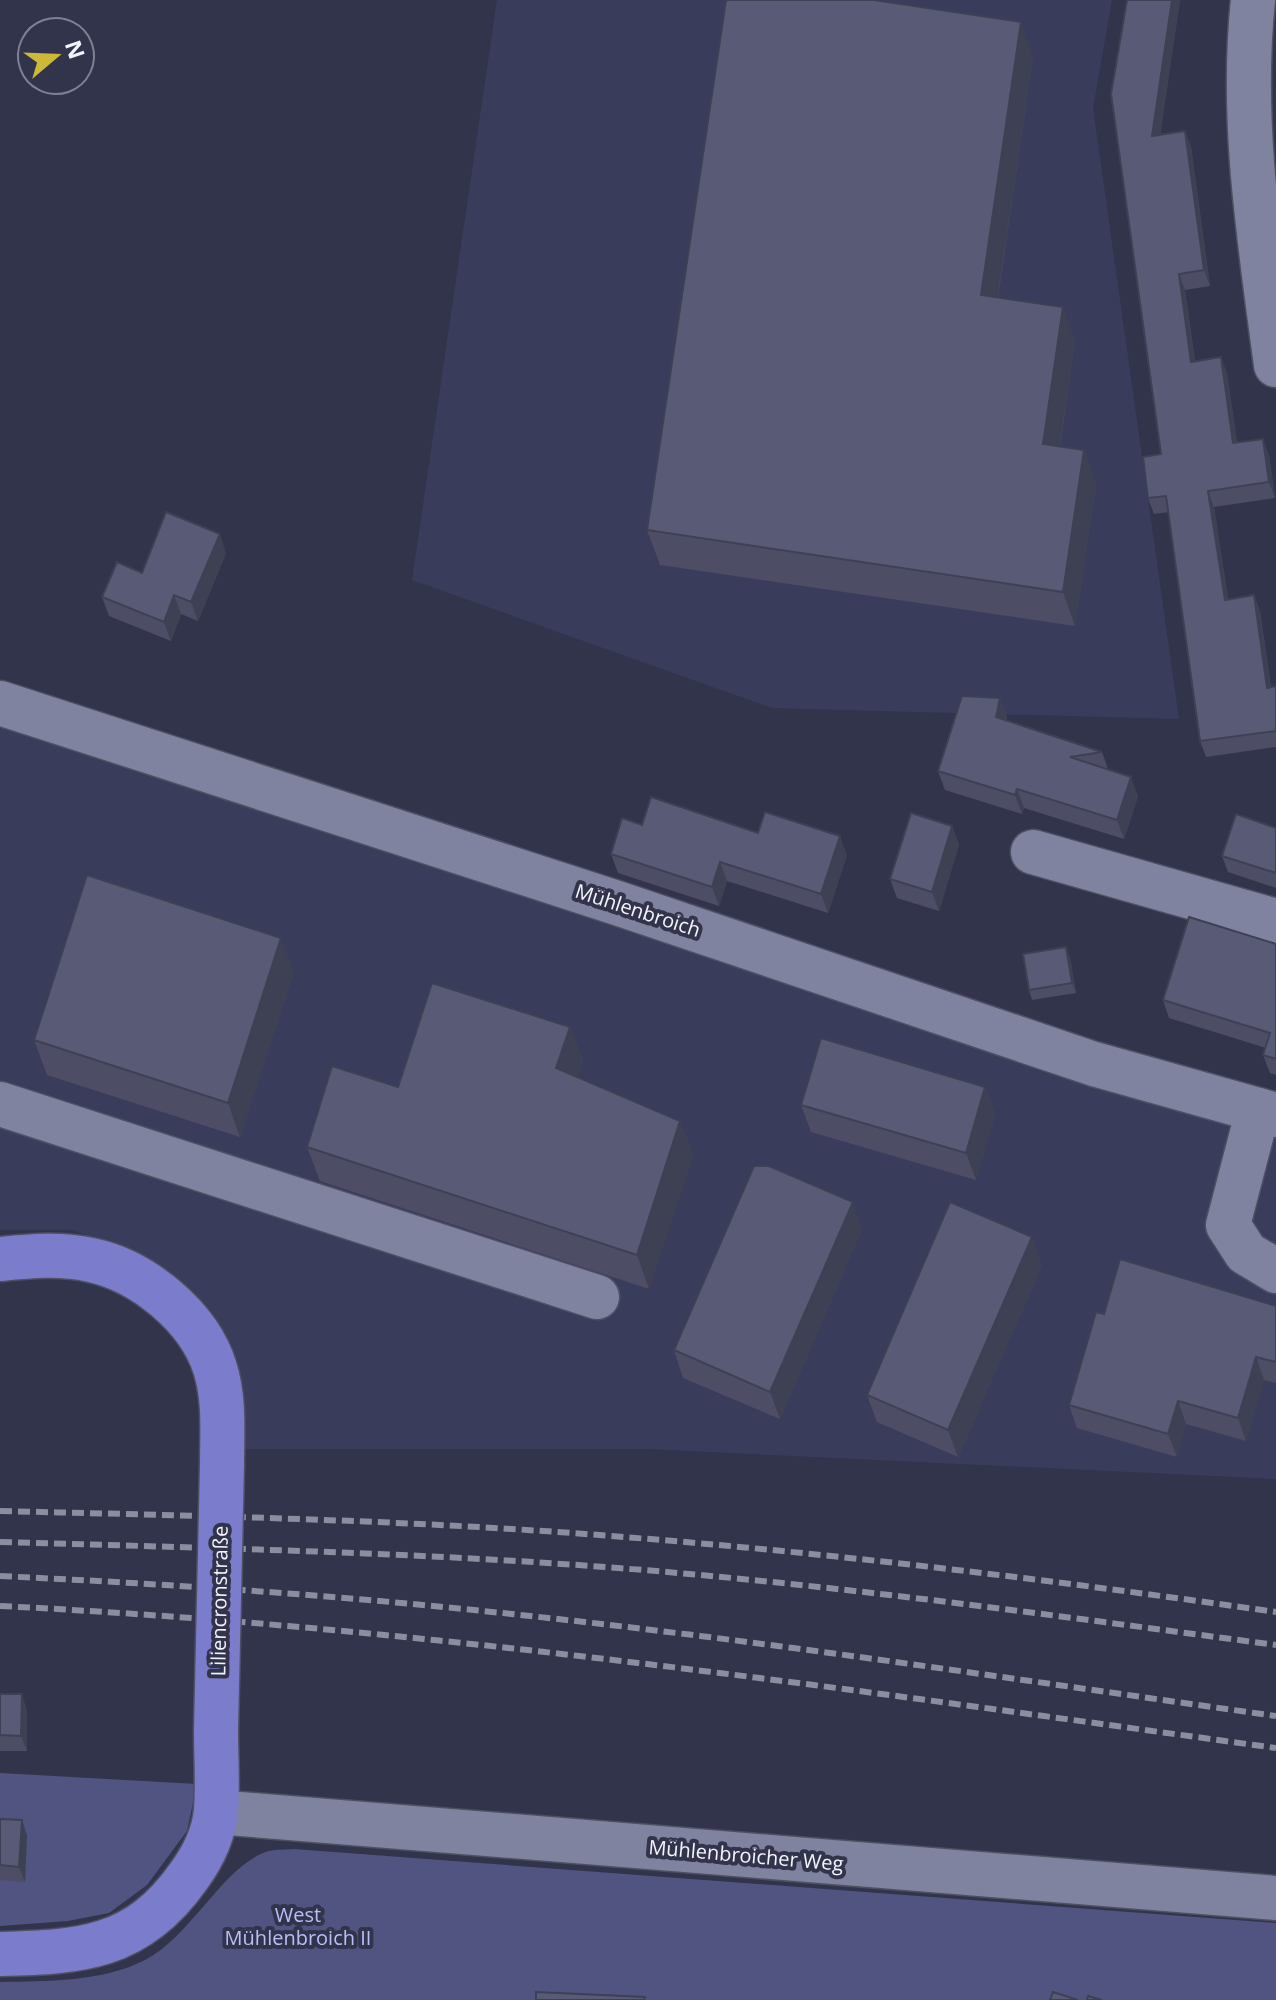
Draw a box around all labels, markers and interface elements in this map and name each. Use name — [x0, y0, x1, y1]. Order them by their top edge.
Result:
north arrow — [16, 16, 96, 96]
text: N — [59, 36, 93, 63]
street label: Mühlenbroich — [572, 877, 704, 943]
street label: Liliencronstraße — [204, 1525, 234, 1677]
street label: Mühlenbroicher Weg — [647, 1833, 845, 1877]
park label: West Mühlenbroich II — [225, 1901, 371, 1951]

